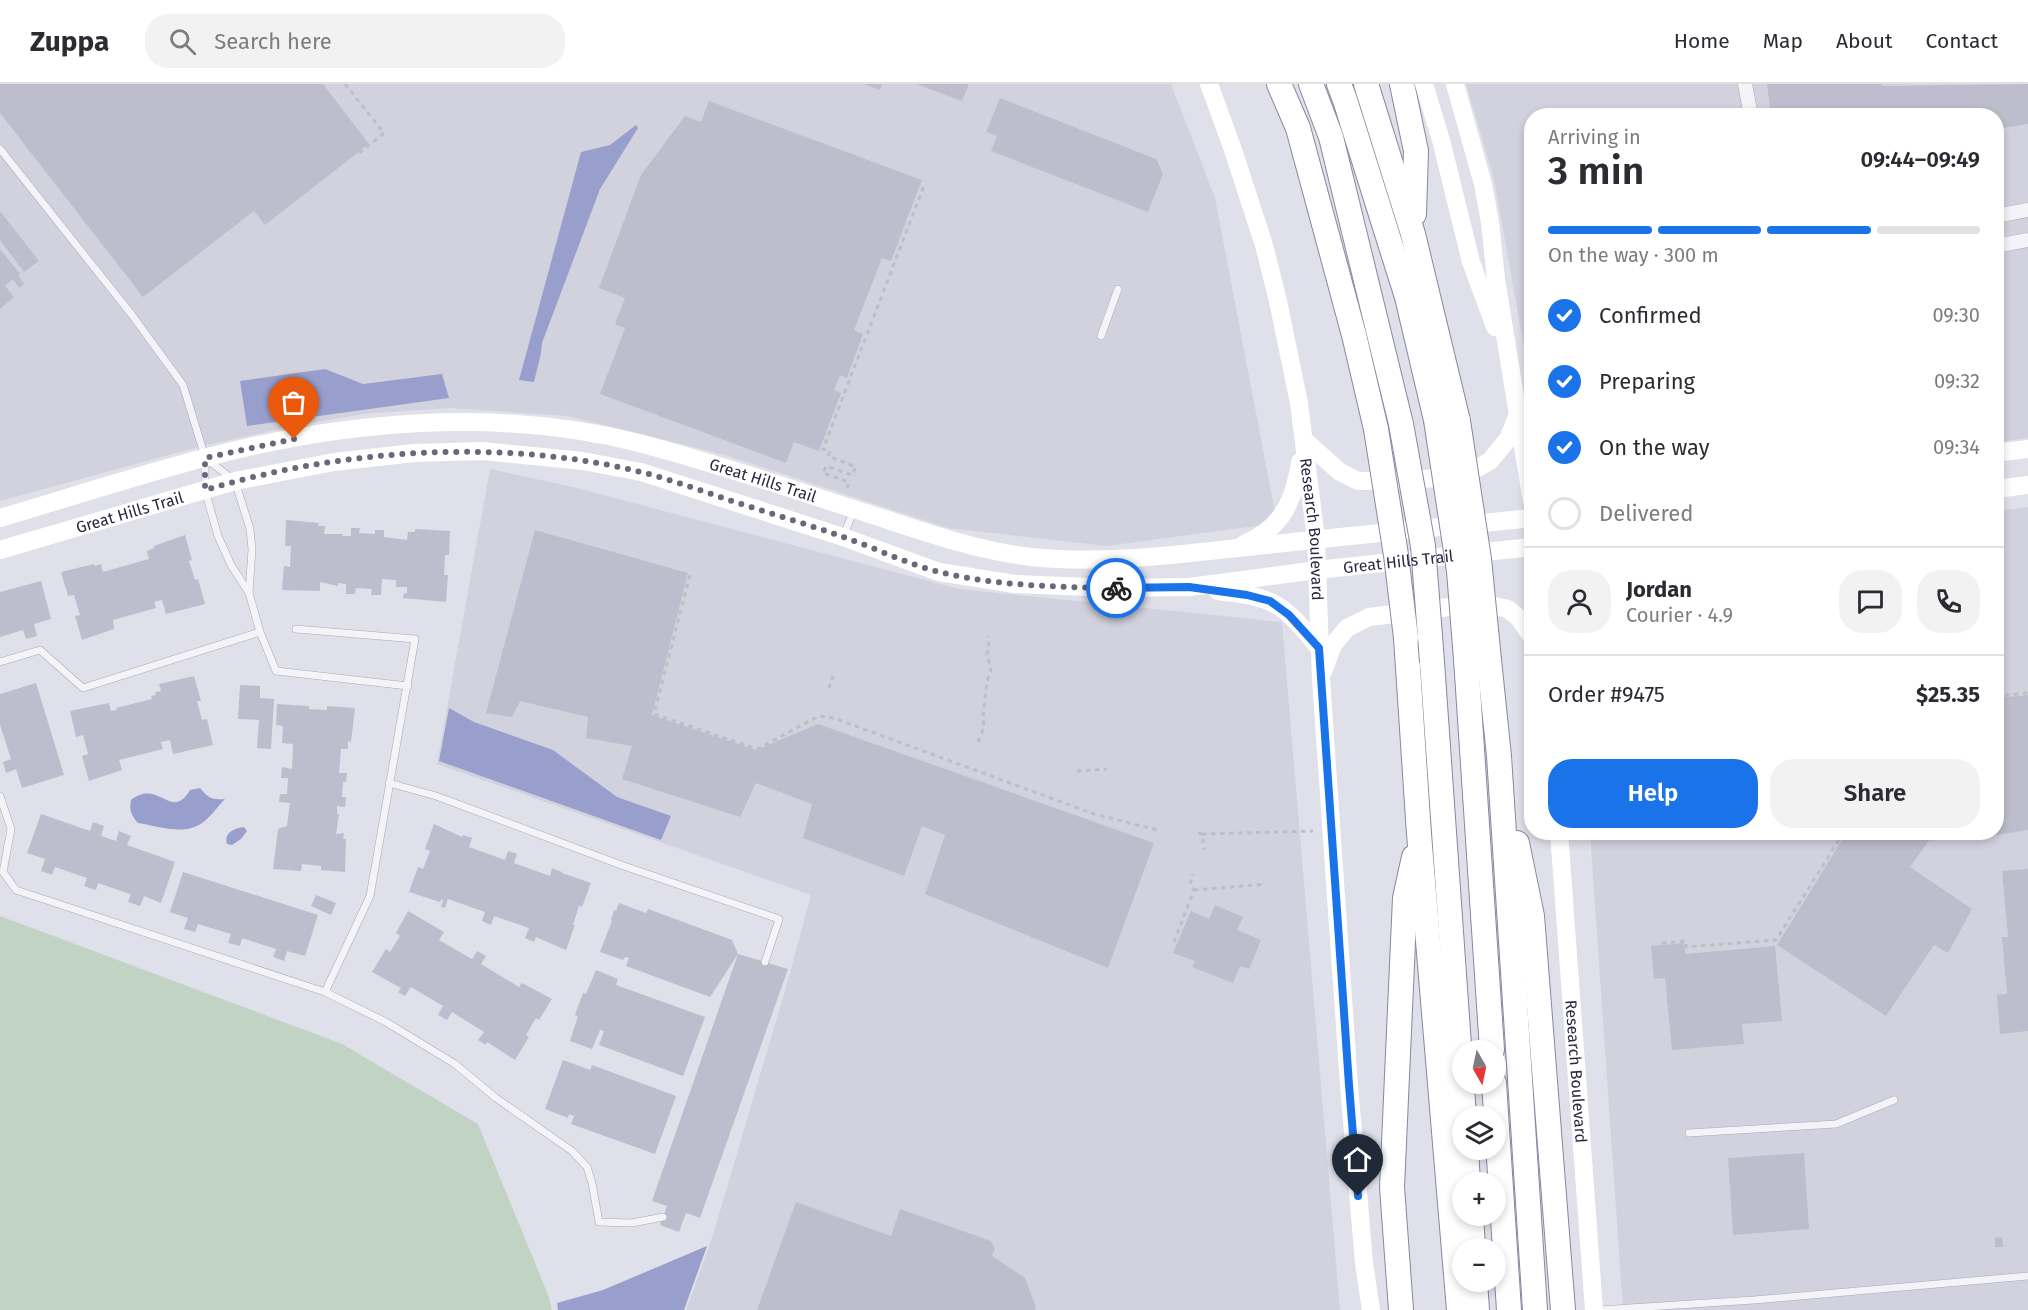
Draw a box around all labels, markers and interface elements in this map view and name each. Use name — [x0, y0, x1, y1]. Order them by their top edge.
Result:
search box — [145, 14, 565, 68]
text: Zuppa — [30, 25, 109, 58]
icon: search — [166, 25, 199, 58]
text: Search here — [214, 28, 332, 55]
text: Home — [1674, 28, 1730, 54]
text: Map — [1763, 28, 1803, 54]
text: About — [1836, 28, 1893, 54]
text: Contact — [1926, 28, 1998, 54]
text: Arriving in — [1548, 125, 1641, 149]
text: 09:44–09:49 — [1860, 146, 1980, 173]
text: 3 min — [1548, 148, 1644, 194]
text: On the way · 300 m — [1548, 243, 1719, 267]
icon: check — [1548, 299, 1581, 332]
text: Confirmed — [1599, 302, 1702, 329]
text: 09:30 — [1932, 303, 1980, 327]
icon: check — [1548, 365, 1581, 398]
text: Preparing — [1599, 368, 1695, 395]
text: 09:32 — [1934, 369, 1980, 393]
pin — [268, 377, 319, 439]
icon: bag — [277, 386, 310, 419]
icon: check — [1548, 431, 1581, 464]
text: On the way — [1599, 434, 1710, 461]
text: 09:34 — [1933, 435, 1980, 459]
street label: Great Hills Trail — [707, 454, 819, 506]
street label: Research Boulevard — [1296, 457, 1328, 601]
street label: Great Hills Trail — [74, 487, 186, 537]
text: Delivered — [1599, 500, 1694, 527]
street label: Great Hills Trail — [1342, 546, 1455, 577]
courier — [1086, 558, 1146, 618]
button: person — [1548, 570, 1611, 633]
button: chat — [1839, 570, 1902, 633]
button: phone — [1917, 570, 1980, 633]
icon: bike — [1100, 572, 1133, 605]
text: Jordan — [1626, 576, 1692, 603]
text: Courier · 4.9 — [1626, 603, 1733, 627]
text: Order #9475 — [1548, 681, 1665, 708]
text: $25.35 — [1916, 681, 1980, 708]
button: Help — [1548, 759, 1758, 828]
button: Share — [1770, 759, 1980, 828]
street label: Research Boulevard — [1562, 999, 1591, 1143]
north arrow — [1452, 1040, 1506, 1094]
map controls — [1452, 1040, 1506, 1292]
button: layers — [1452, 1106, 1506, 1160]
pin — [1332, 1134, 1383, 1196]
icon: home — [1341, 1143, 1374, 1176]
button: + — [1452, 1172, 1506, 1226]
button: − — [1452, 1238, 1506, 1292]

